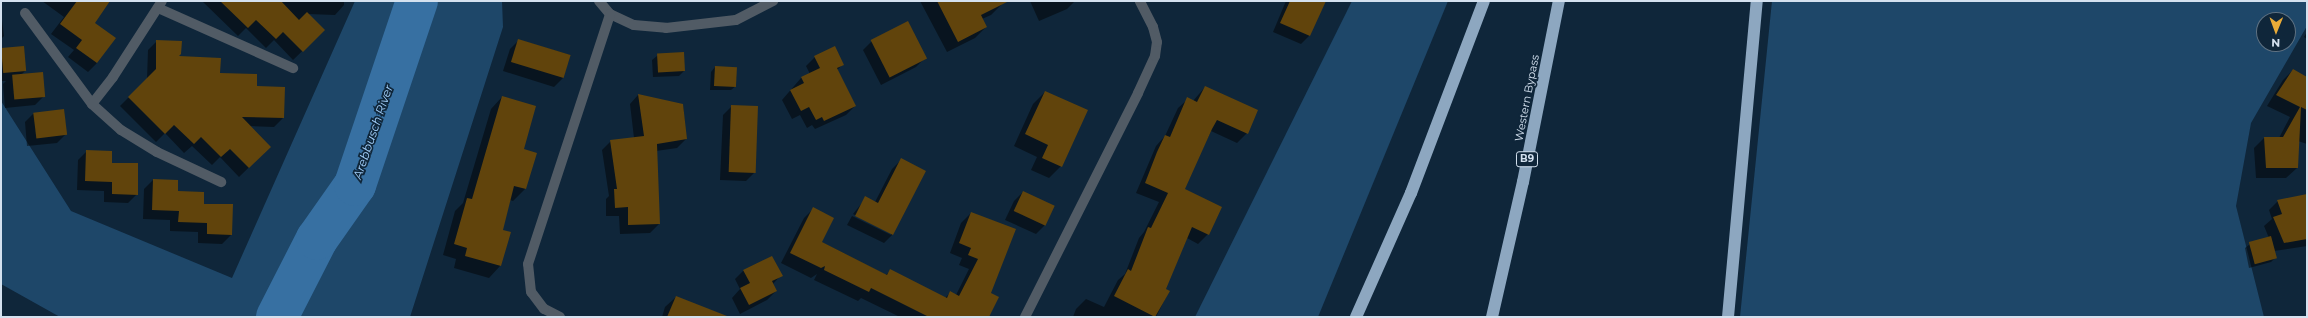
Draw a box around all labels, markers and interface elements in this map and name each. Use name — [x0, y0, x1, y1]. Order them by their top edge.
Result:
north arrow — [2256, 12, 2296, 52]
text: N — [2271, 36, 2280, 50]
street label: Western Bypass — [1512, 54, 1542, 142]
water label: Arebbusch River — [350, 83, 396, 181]
road number: B9 — [1515, 151, 1539, 167]

